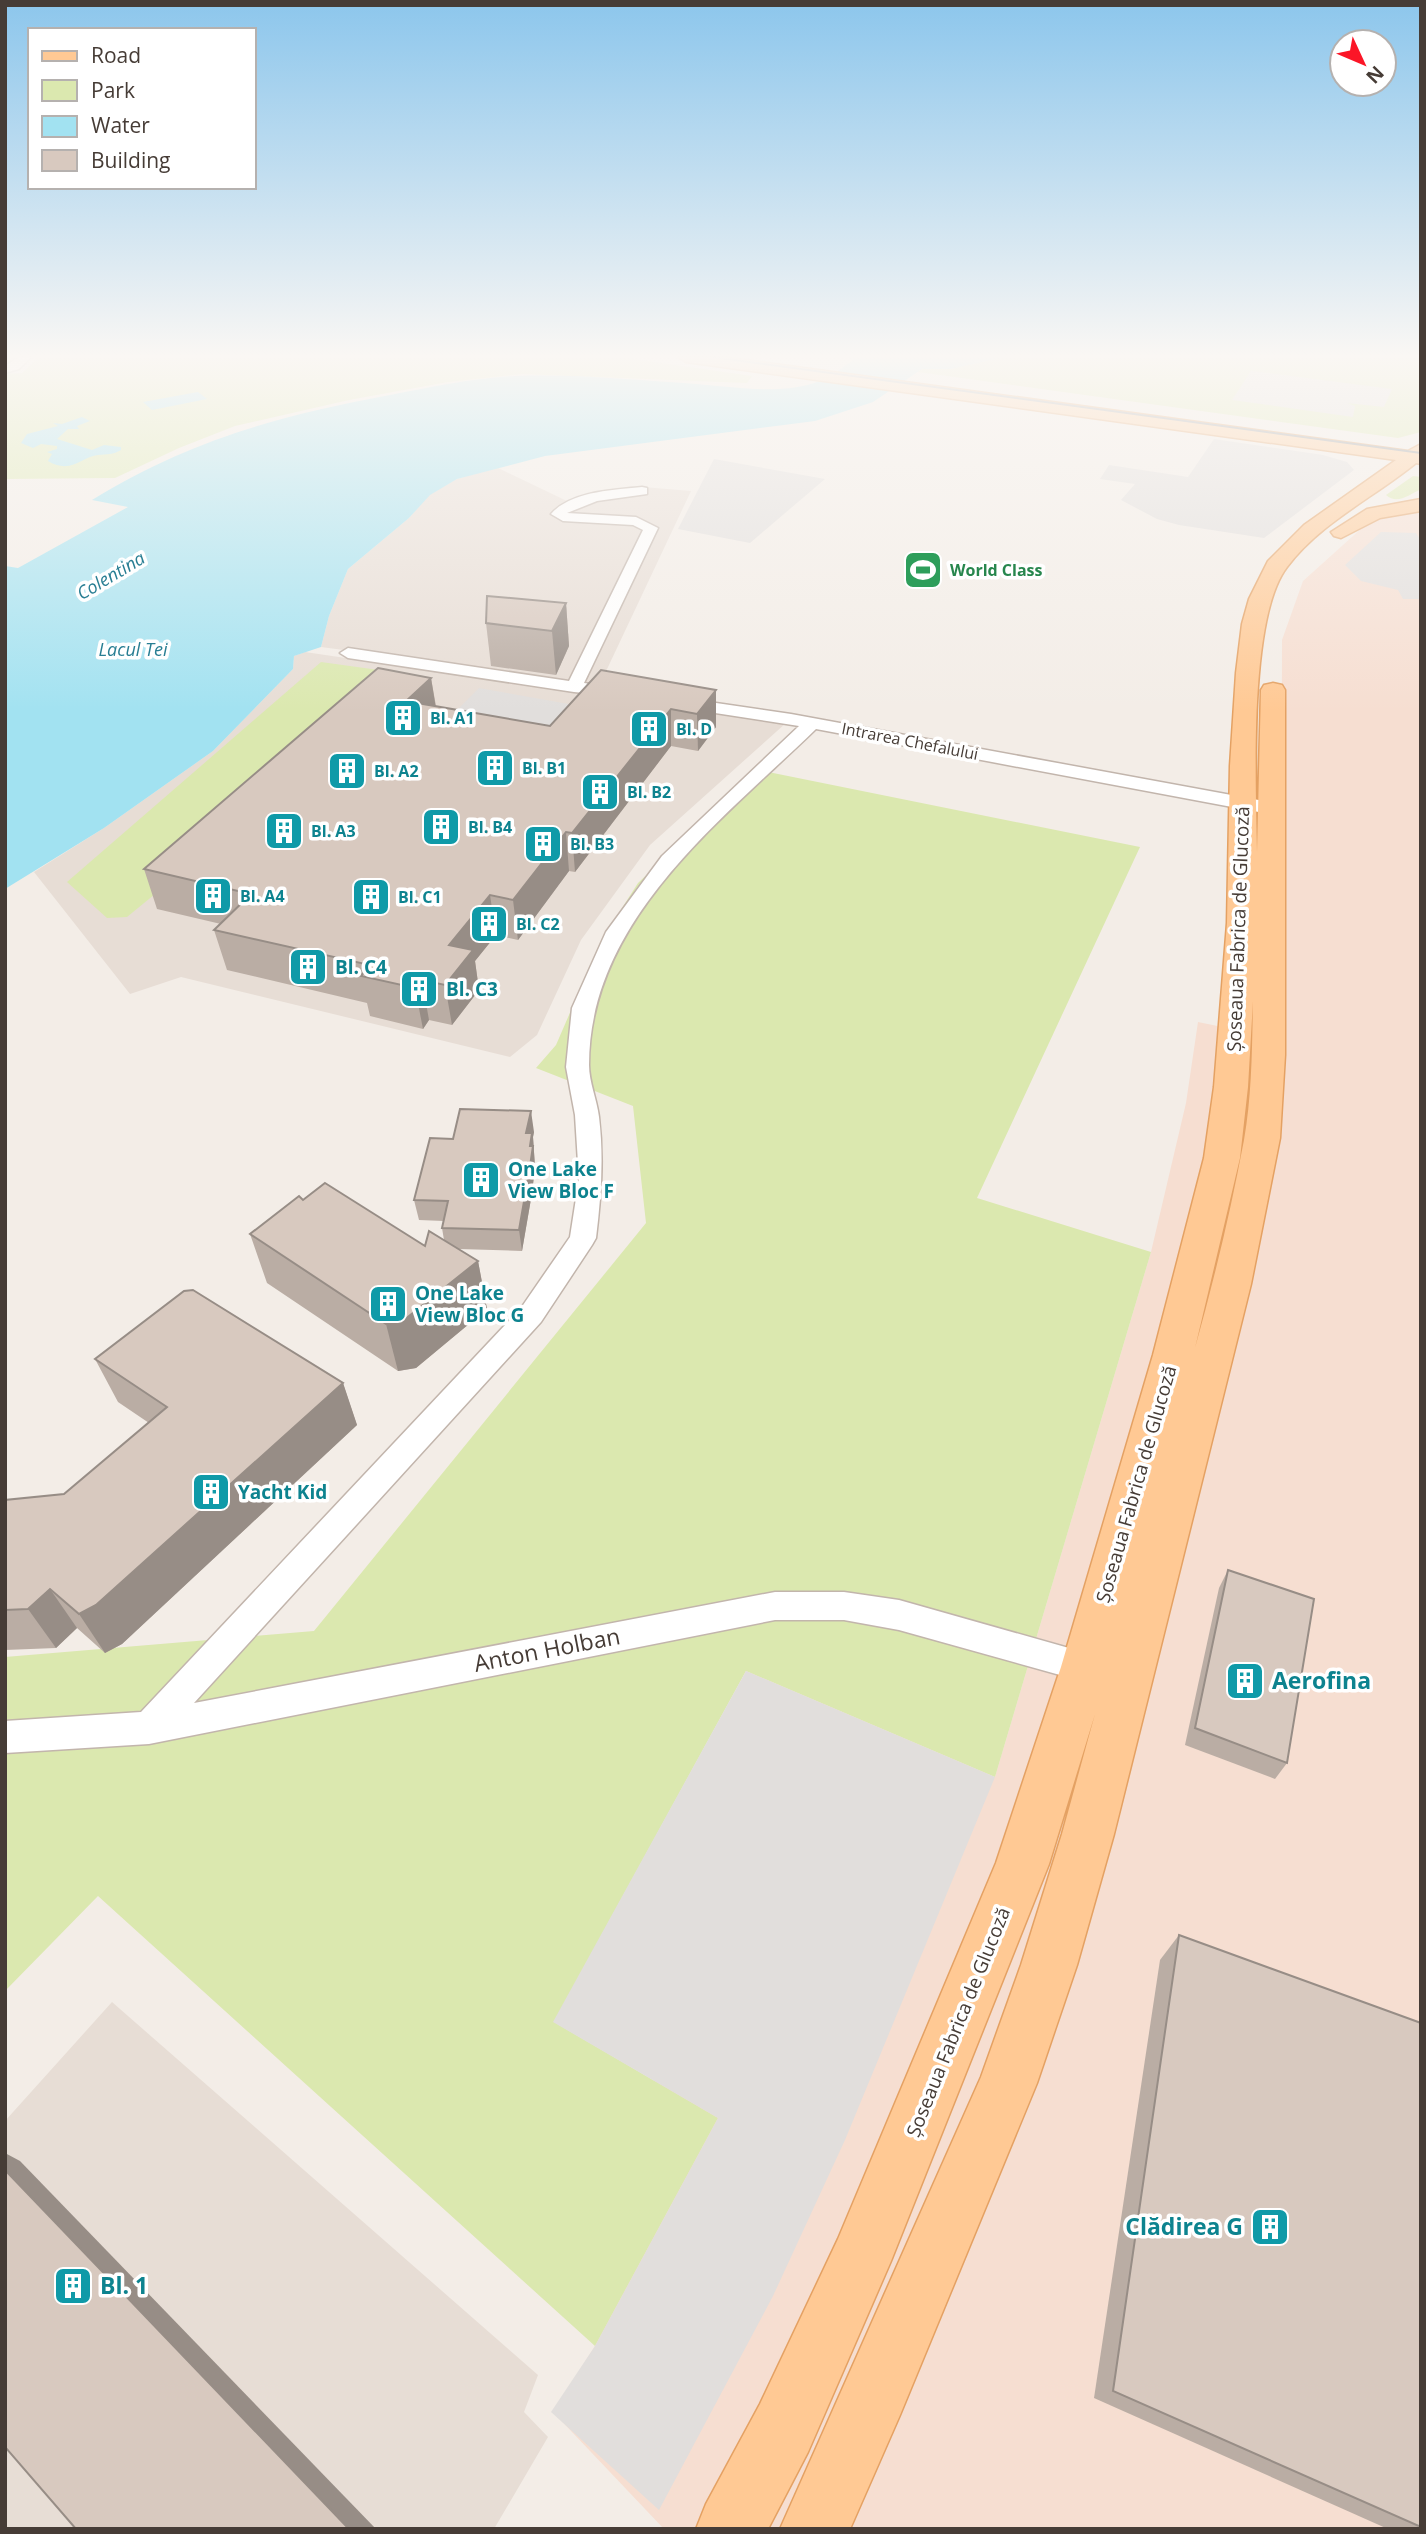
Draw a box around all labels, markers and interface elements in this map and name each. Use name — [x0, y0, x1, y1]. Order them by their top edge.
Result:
legend — [28, 28, 256, 189]
north arrow — [1328, 28, 1398, 98]
text: Road — [91, 41, 141, 69]
text: N — [1361, 60, 1390, 89]
text: Park — [91, 76, 135, 104]
text: Water — [91, 111, 150, 139]
text: Building — [91, 146, 170, 174]
water label: Colentina — [72, 545, 149, 605]
sports icon: World Class — [902, 549, 944, 591]
place label: World Class — [950, 559, 1043, 581]
water label: Lacul Tei — [98, 637, 168, 661]
building icon: Bl. A1 — [382, 697, 424, 739]
place label: Bl. A1 — [430, 707, 475, 729]
building icon: Bl. D — [628, 708, 670, 750]
street label: Intrarea Chefalului — [840, 717, 980, 765]
place label: Bl. D — [676, 718, 712, 740]
building icon: Bl. B1 — [474, 747, 516, 789]
building icon: Bl. A2 — [326, 750, 368, 792]
place label: Bl. B1 — [522, 757, 566, 779]
place label: Bl. A2 — [374, 760, 419, 782]
building icon: Bl. B2 — [579, 771, 621, 813]
place label: Bl. B2 — [627, 781, 671, 803]
building icon: Bl. B4 — [420, 806, 462, 848]
street label: Șoseaua Fabrica de Glucoză — [1221, 806, 1255, 1052]
building icon: Bl. A3 — [263, 810, 305, 852]
place label: Bl. B4 — [468, 816, 512, 838]
place label: Bl. A3 — [311, 820, 356, 842]
building icon: Bl. B3 — [522, 823, 564, 865]
place label: Bl. B3 — [570, 833, 614, 855]
building icon: Bl. A4 — [192, 875, 234, 917]
building icon: Bl. C1 — [350, 876, 392, 918]
place label: Bl. A4 — [240, 885, 285, 907]
place label: Bl. C1 — [398, 886, 442, 908]
building icon: Bl. C2 — [468, 903, 510, 945]
place label: Bl. C2 — [516, 913, 560, 935]
building icon: Bl. C4 — [287, 946, 329, 988]
place label: Bl. C4 — [335, 954, 387, 980]
building icon: Bl. C3 — [398, 968, 440, 1010]
place label: Bl. C3 — [446, 976, 498, 1002]
place label: One Lake View Bloc F — [508, 1156, 614, 1204]
building icon: One Lake View Bloc F — [460, 1159, 502, 1201]
place label: One Lake View Bloc G — [415, 1280, 524, 1328]
building icon: One Lake View Bloc G — [367, 1283, 409, 1325]
street label: Șoseaua Fabrica de Glucoză — [1090, 1362, 1182, 1606]
building icon: Yacht Kid — [190, 1471, 232, 1513]
place label: Yacht Kid — [238, 1479, 327, 1505]
street label: Anton Holban — [471, 1619, 623, 1679]
building icon: Aerofina — [1224, 1660, 1266, 1702]
place label: Aerofina — [1272, 1664, 1371, 1696]
street label: Șoseaua Fabrica de Glucoză — [900, 1903, 1016, 2141]
building icon: Clădirea G — [1249, 2206, 1291, 2248]
place label: Clădirea G — [1125, 2210, 1243, 2242]
building icon: Bl. 1 — [52, 2265, 94, 2307]
place label: Bl. 1 — [100, 2269, 148, 2301]

